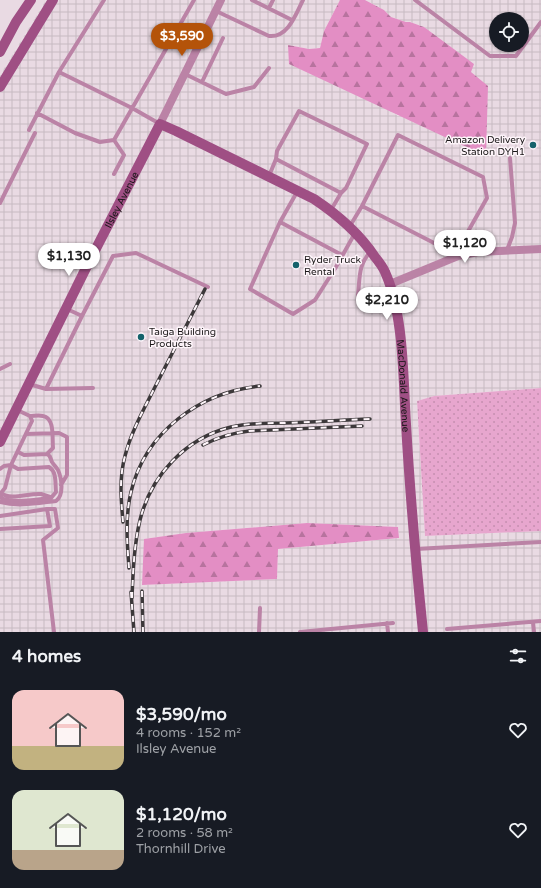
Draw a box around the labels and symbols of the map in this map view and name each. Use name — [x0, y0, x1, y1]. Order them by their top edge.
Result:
pin: $3,590 — [149, 23, 215, 57]
place label: Amazon Delivery Station DYH1 — [445, 134, 526, 158]
marker: Amazon Delivery Station DYH1 — [528, 140, 538, 150]
street label: Ilsley Avenue — [103, 169, 142, 230]
pin: $1,120 — [432, 230, 498, 264]
pin: $1,130 — [36, 243, 102, 277]
place label: Ryder Truck Rental — [304, 254, 362, 278]
marker: Ryder Truck Rental — [291, 260, 301, 270]
pin: $2,210 — [354, 287, 420, 321]
place label: Taiga Building Products — [149, 326, 216, 350]
marker: Taiga Building Products — [136, 332, 146, 342]
street label: MacDonald Avenue — [394, 339, 411, 433]

